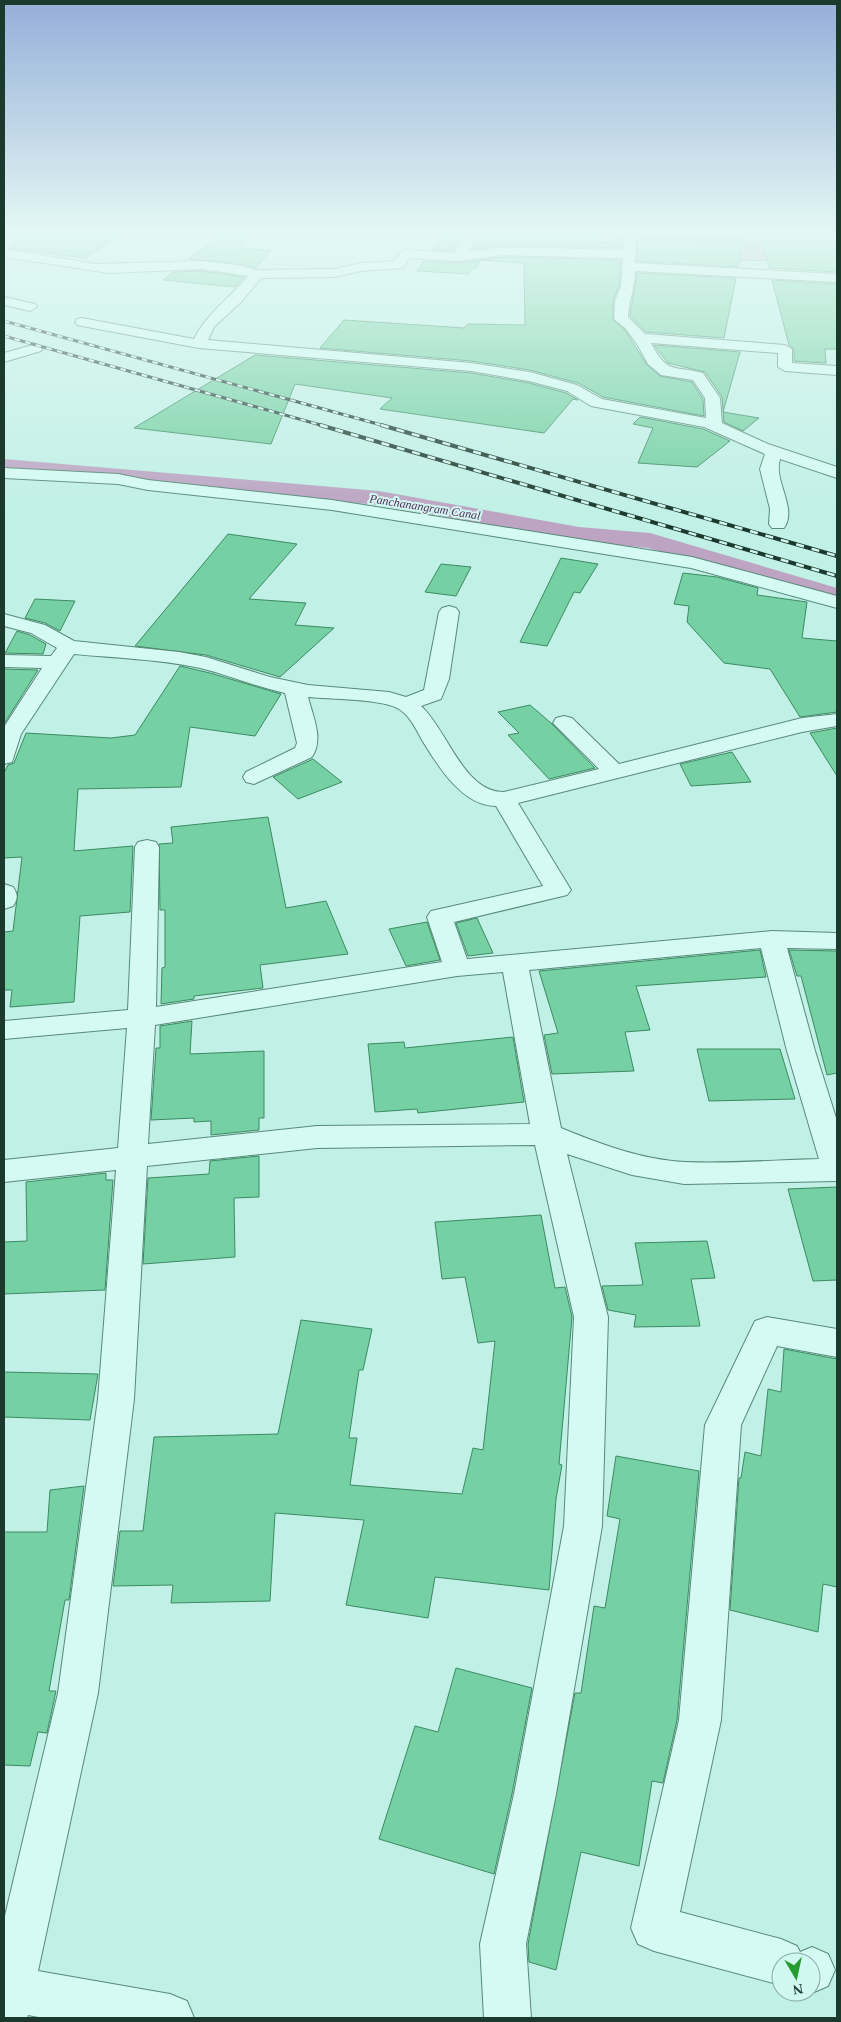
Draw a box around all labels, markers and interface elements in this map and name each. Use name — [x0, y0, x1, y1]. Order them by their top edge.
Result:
water label: Panchanangram Canal — [367, 491, 482, 523]
north arrow — [771, 1952, 821, 2002]
text: N — [792, 1981, 804, 1998]

